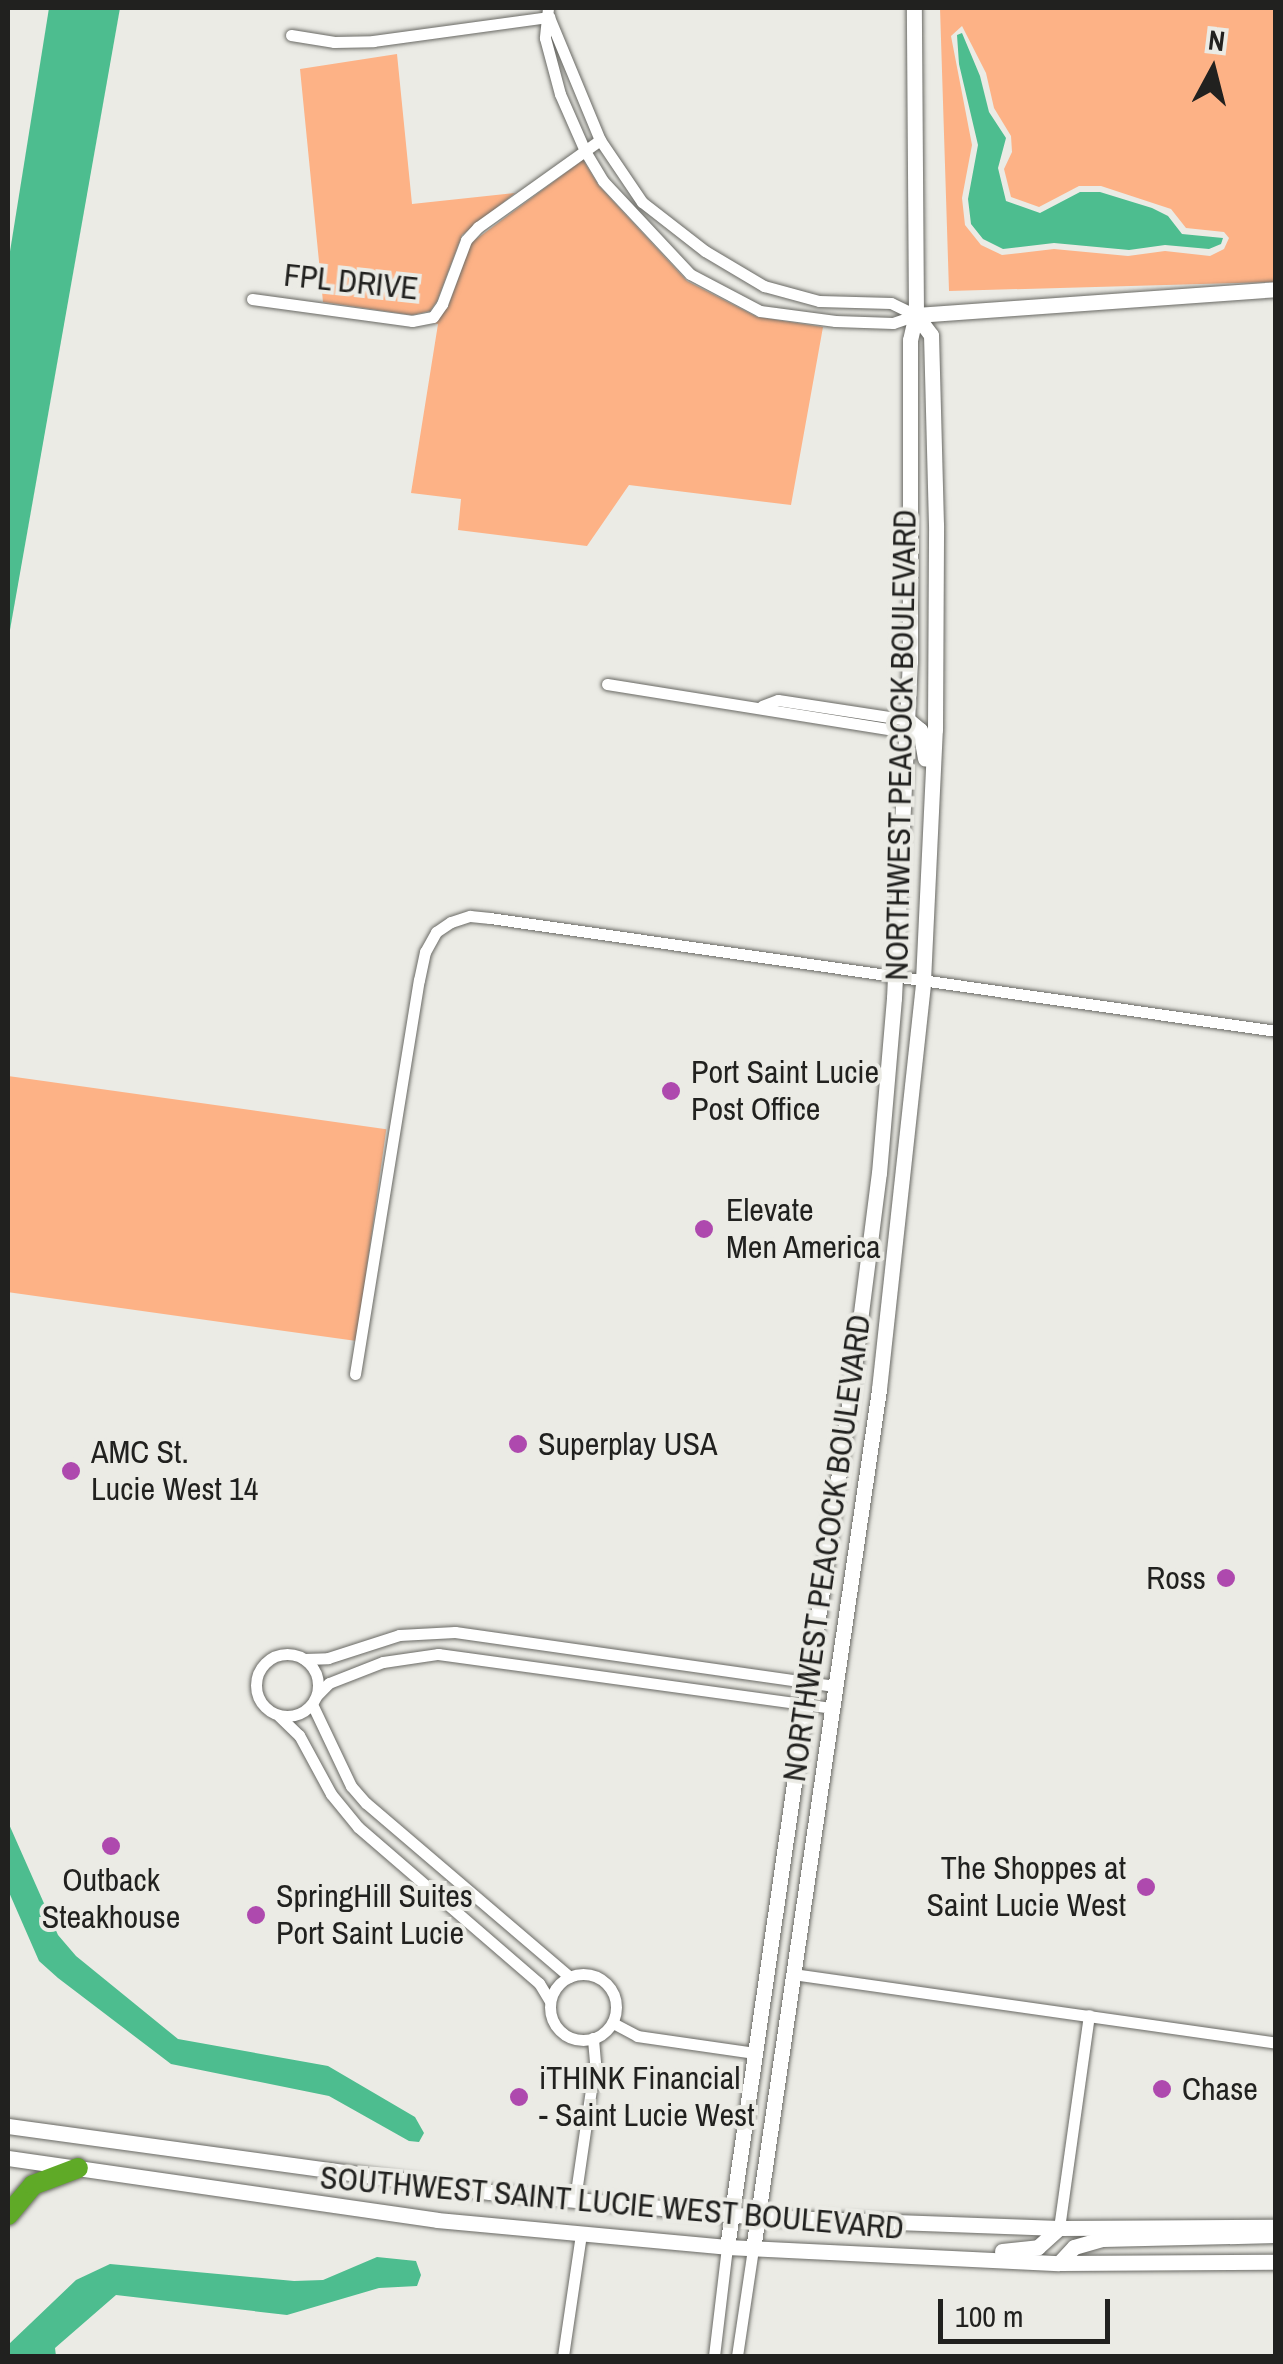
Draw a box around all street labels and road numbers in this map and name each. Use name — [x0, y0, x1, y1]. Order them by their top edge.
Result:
street label: FPL DRIVE — [282, 256, 420, 308]
street label: NORTHWEST PEACOCK BOULEVARD — [878, 509, 924, 981]
street label: NORTHWEST PEACOCK BOULEVARD — [775, 1312, 879, 1784]
street label: SOUTHWEST SAINT LUCIE WEST BOULEVARD — [318, 2158, 906, 2248]

